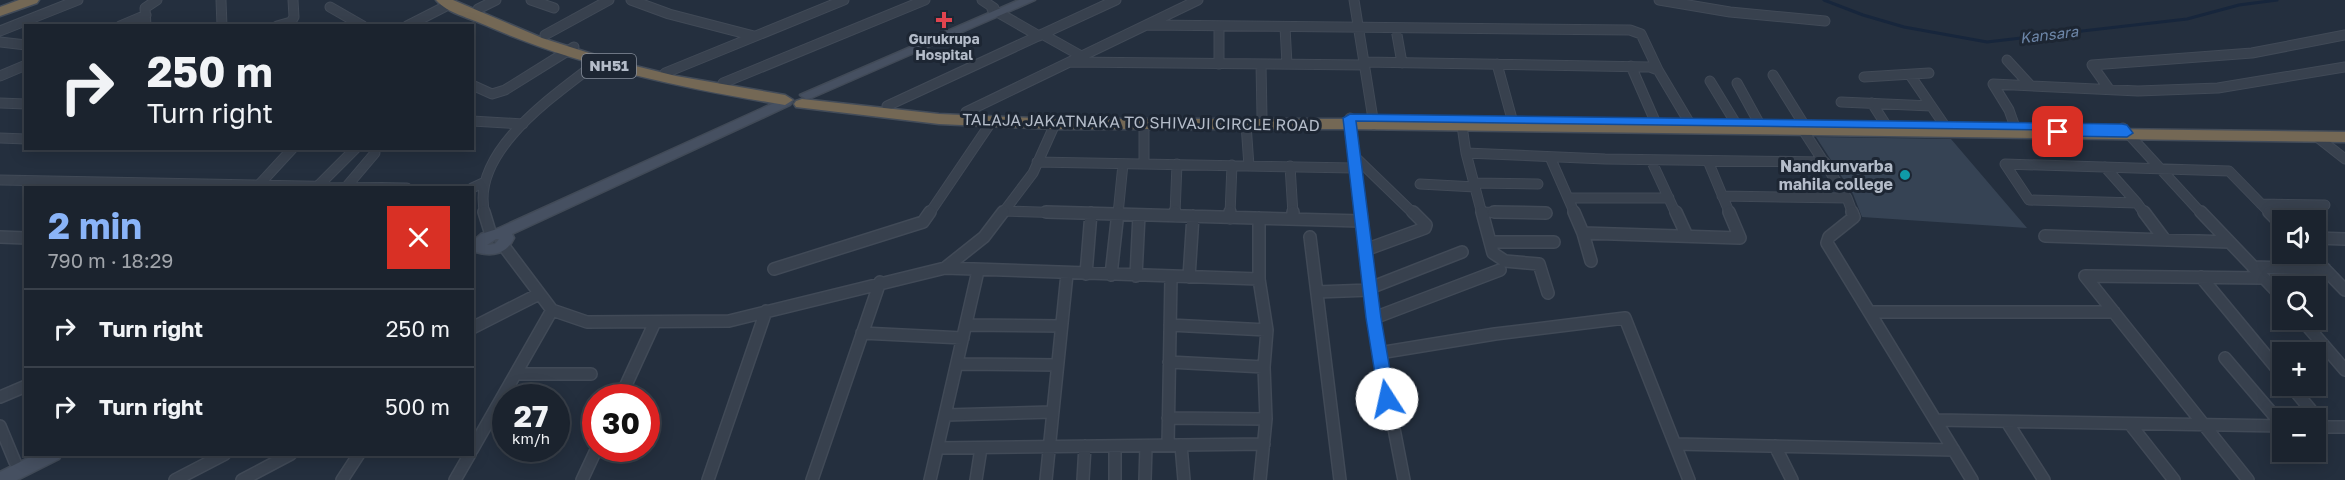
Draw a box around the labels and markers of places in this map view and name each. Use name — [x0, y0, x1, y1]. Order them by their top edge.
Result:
marker: Gurukrupa Hospital — [935, 11, 953, 29]
place label: Gurukrupa Hospital — [908, 30, 980, 63]
pin — [2032, 106, 2083, 157]
place label: Nandkunvarba mahila college — [1779, 156, 1893, 194]
marker: Nandkunvarba mahila college — [1898, 168, 1912, 182]

